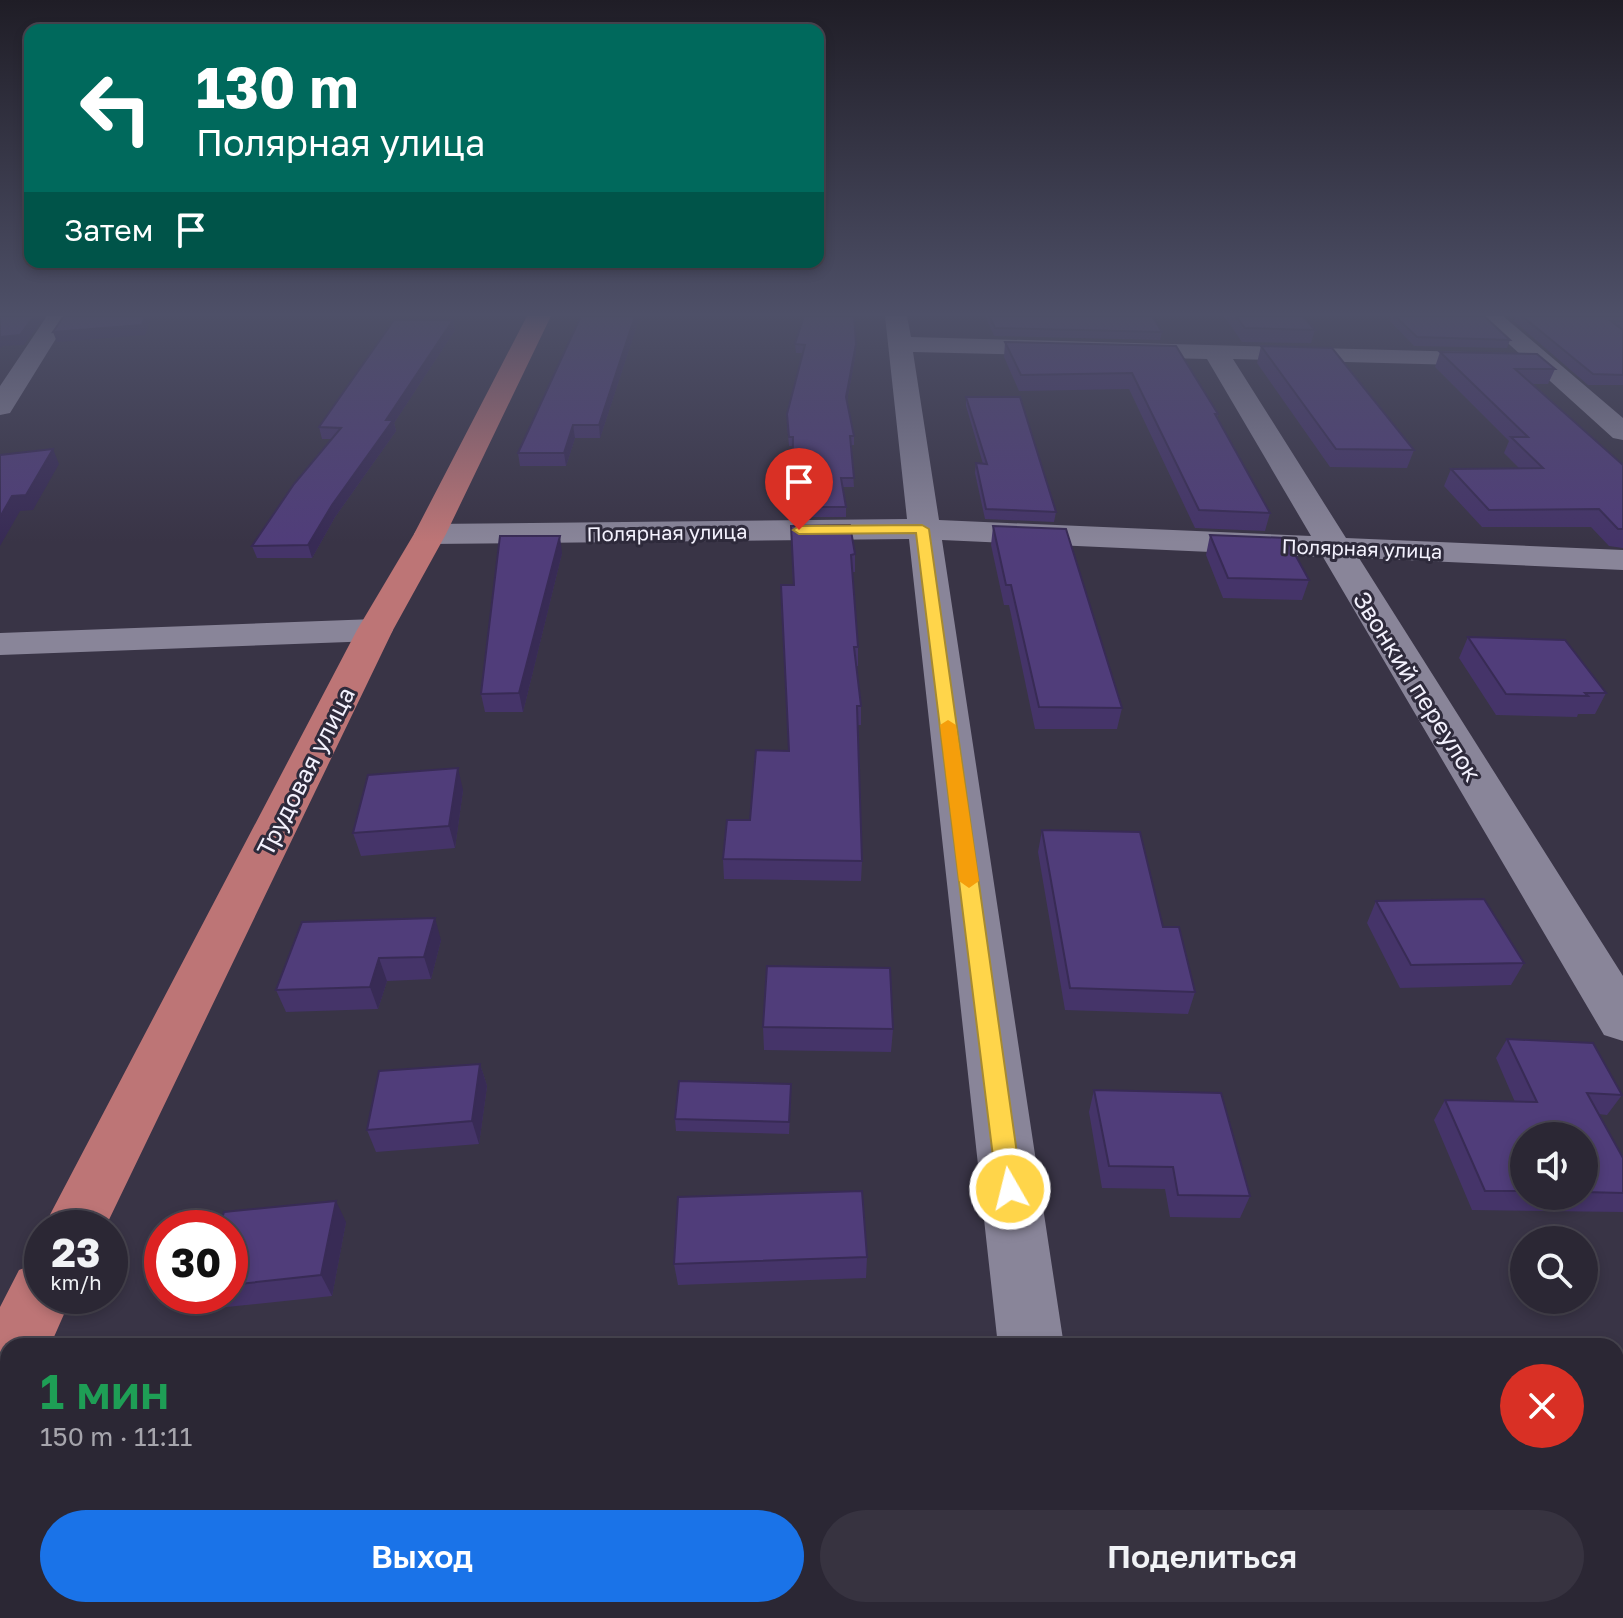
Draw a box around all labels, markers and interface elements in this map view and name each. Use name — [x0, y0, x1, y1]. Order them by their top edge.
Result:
text: 130 m — [196, 53, 358, 120]
icon: left — [64, 56, 168, 160]
text: Полярная улица — [196, 121, 485, 164]
icon: arrive — [169, 208, 213, 252]
text: Затем — [64, 212, 153, 248]
pin — [765, 448, 833, 530]
icon: arrive — [777, 460, 821, 504]
street label: Полярная улица — [586, 519, 748, 545]
street label: Полярная улица — [1281, 533, 1443, 563]
street label: Звонкий переулок — [1348, 586, 1488, 787]
street label: Трудовая улица — [250, 682, 360, 860]
map controls — [1510, 1122, 1598, 1314]
button: sound — [1510, 1122, 1598, 1210]
position arrow — [968, 1147, 1052, 1231]
speed limit sign: 30 — [144, 1210, 248, 1314]
button: search — [1510, 1226, 1598, 1314]
text: 23 — [52, 1228, 100, 1276]
text: km/h — [51, 1270, 101, 1294]
text: 1 мин — [40, 1362, 169, 1420]
button: close — [1500, 1364, 1584, 1448]
text: 150 m · 11:11 — [40, 1421, 192, 1452]
button: Выход — [40, 1510, 804, 1602]
button: Поделиться — [820, 1510, 1584, 1602]

